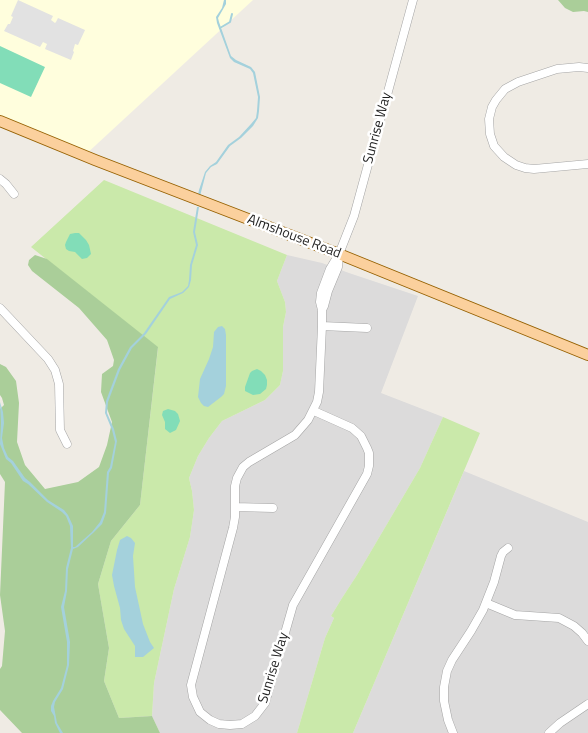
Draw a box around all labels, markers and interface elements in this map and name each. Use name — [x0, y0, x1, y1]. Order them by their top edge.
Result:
street label: Sunrise Way — [360, 91, 396, 165]
street label: Almshouse Road — [245, 211, 343, 263]
street label: Sunrise Way — [255, 631, 293, 705]

